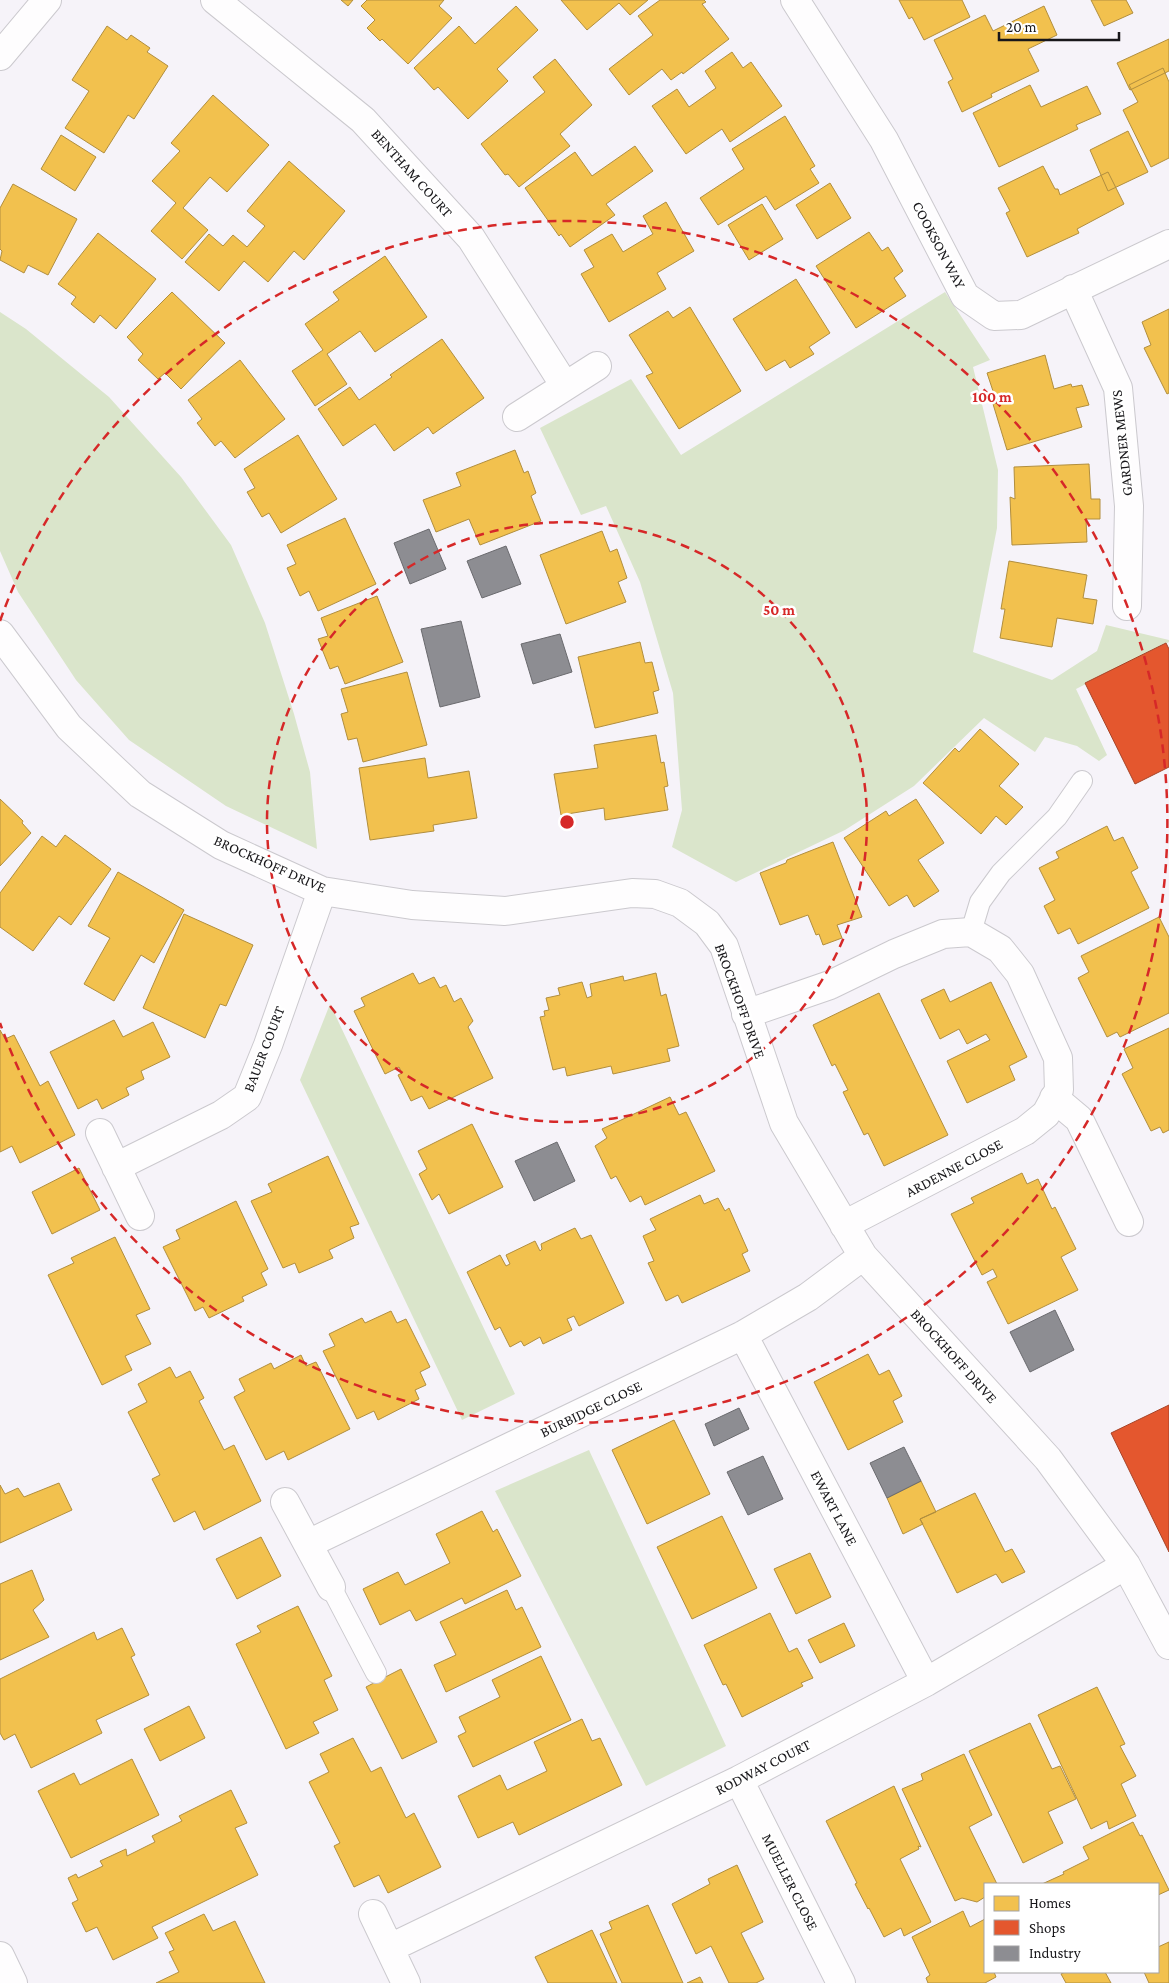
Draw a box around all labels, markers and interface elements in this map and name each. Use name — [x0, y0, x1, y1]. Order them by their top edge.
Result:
scale bar — [999, 10, 1119, 42]
text: 20 m — [1006, 19, 1037, 35]
street label: BENTHAM COURT — [368, 126, 456, 220]
street label: COOKSON WAY — [909, 199, 969, 291]
text: 100 m — [972, 389, 1012, 405]
street label: GARDNER MEWS — [1108, 389, 1136, 497]
text: 50 m — [763, 602, 795, 618]
centre of rings — [558, 813, 576, 831]
street label: BROCKHOFF DRIVE — [211, 832, 329, 896]
street label: BROCKHOFF DRIVE — [712, 941, 768, 1061]
street label: BAUER COURT — [240, 1004, 288, 1094]
street label: ARDENNE CLOSE — [903, 1136, 1005, 1200]
street label: BROCKHOFF DRIVE — [908, 1306, 1000, 1406]
street label: BURBIDGE CLOSE — [538, 1378, 644, 1440]
street label: EWART LANE — [808, 1468, 860, 1548]
street label: RODWAY COURT — [713, 1736, 813, 1798]
street label: MUELLER CLOSE — [759, 1831, 821, 1933]
legend — [984, 1883, 1159, 1973]
text: Homes — [1029, 1895, 1071, 1911]
text: Shops — [1029, 1920, 1065, 1937]
text: Industry — [1029, 1945, 1081, 1962]

